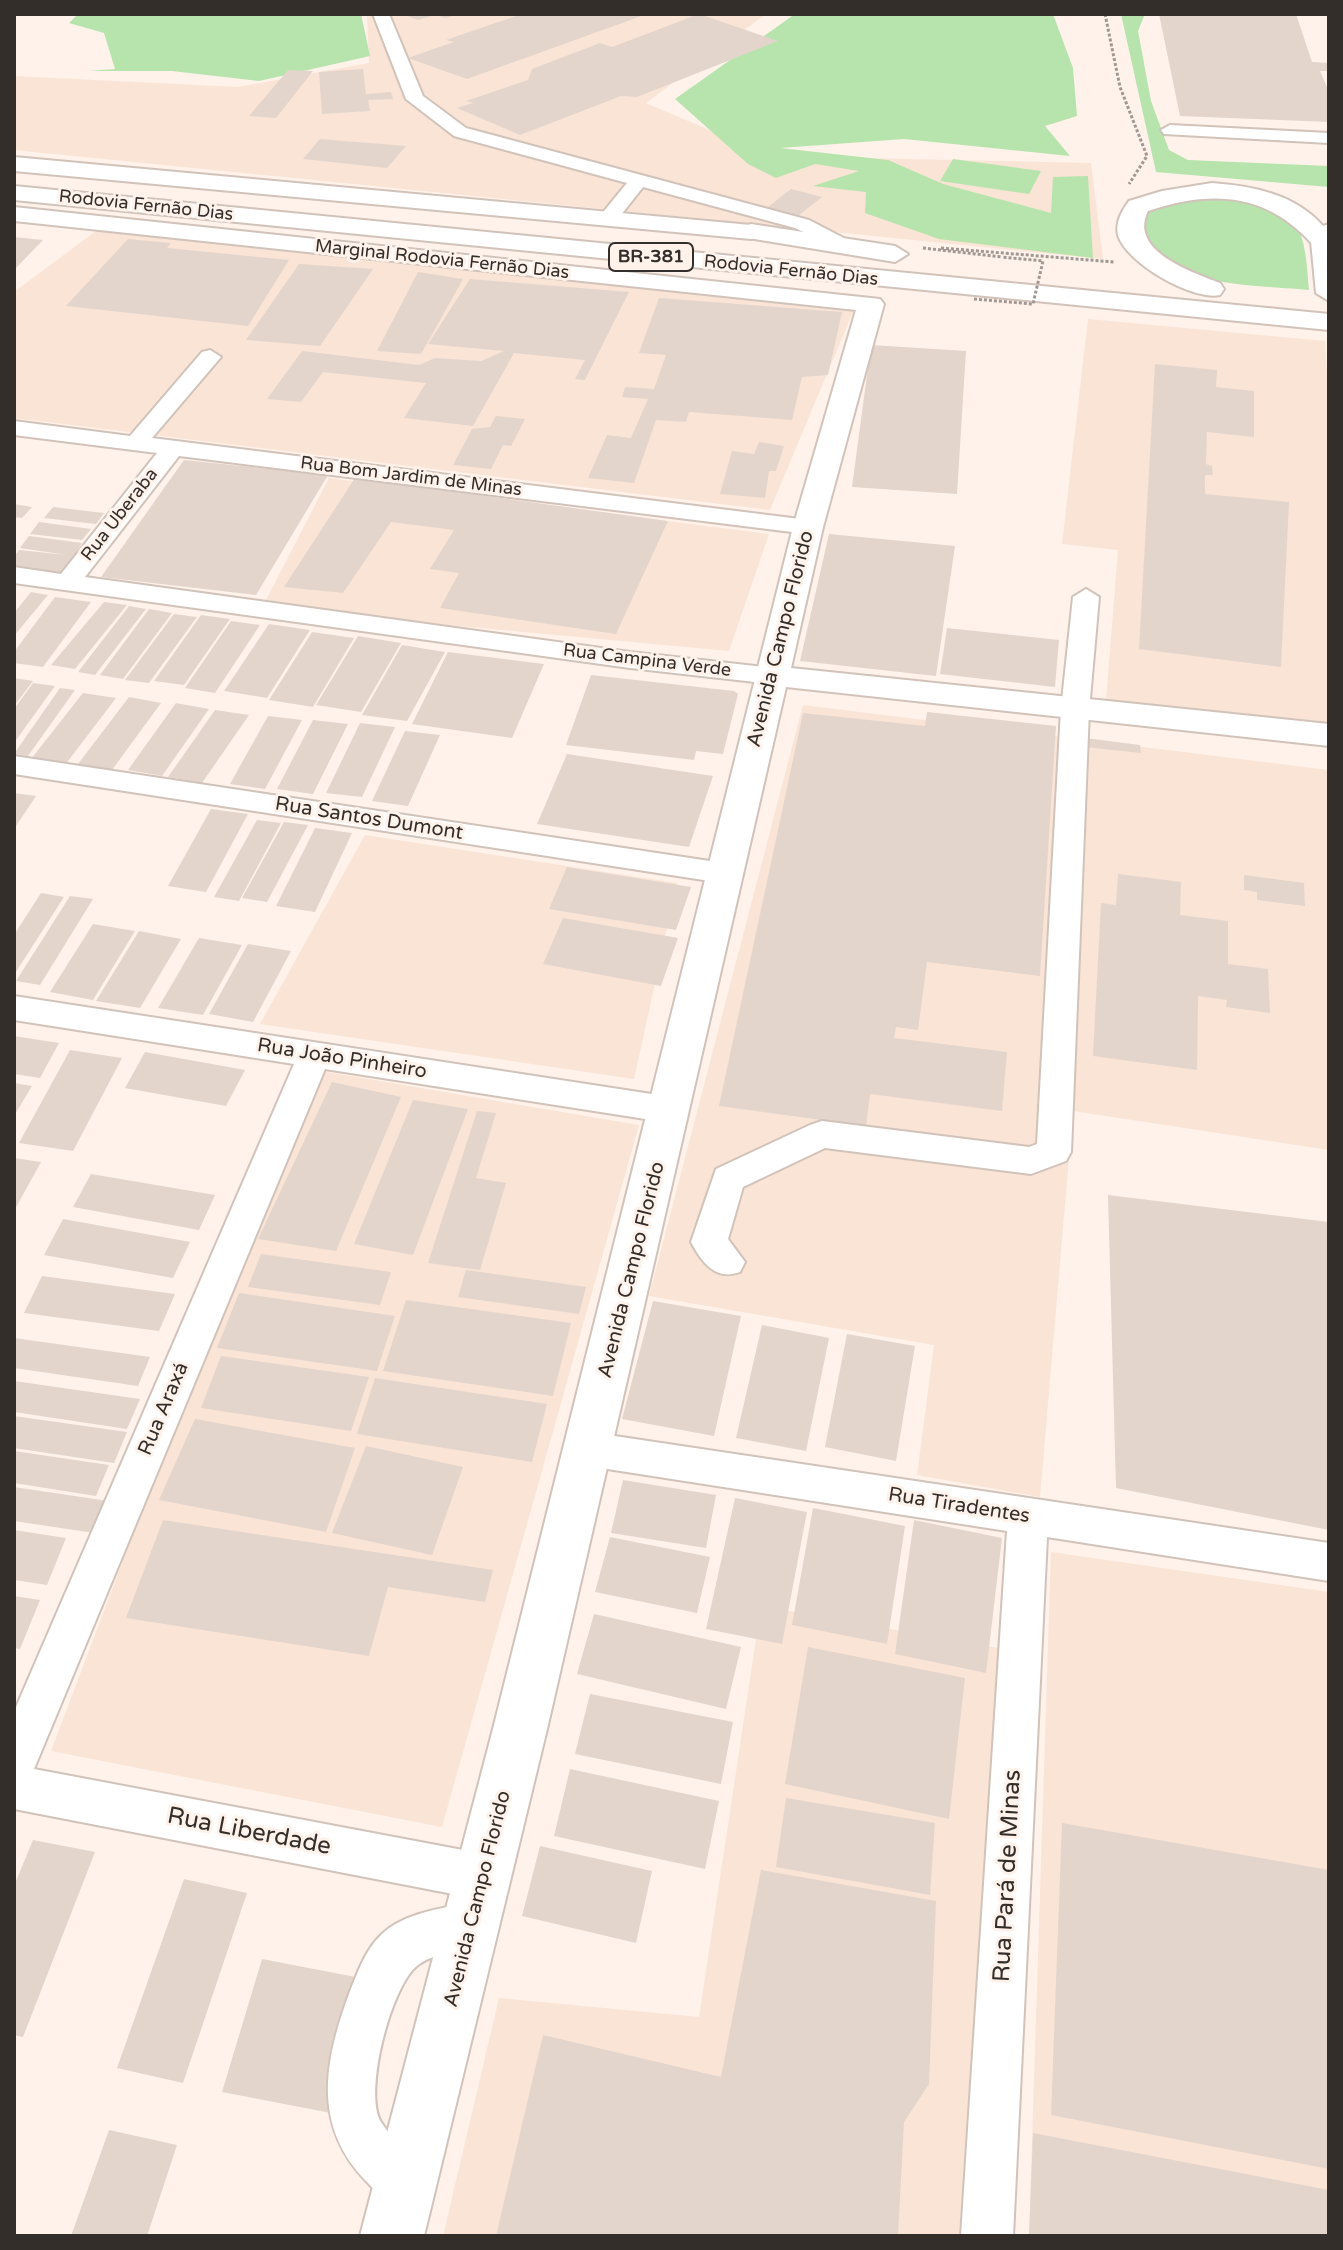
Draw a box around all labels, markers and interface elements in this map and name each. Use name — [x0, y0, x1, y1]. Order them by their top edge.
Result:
street label: Rodovia Fernão Dias — [58, 186, 234, 226]
street label: Marginal Rodovia Fernão Dias — [314, 236, 570, 284]
road number: BR-381 — [609, 243, 693, 271]
street label: Rodovia Fernão Dias — [703, 251, 879, 291]
street label: Rua Bom Jardim de Minas — [299, 453, 523, 501]
street label: Rua Uberaba — [77, 464, 163, 566]
street label: Avenida Campo Florido — [742, 528, 820, 750]
street label: Rua Campina Verde — [562, 640, 732, 682]
street label: Rua Santos Dumont — [273, 792, 465, 846]
street label: Rua João Pinheiro — [255, 1034, 429, 1084]
street label: Avenida Campo Florido — [593, 1159, 671, 1381]
street label: Rua Araxá — [134, 1359, 194, 1459]
street label: Rua Tiradentes — [886, 1483, 1032, 1529]
street label: Rua Pará de Minas — [988, 1769, 1028, 1983]
street label: Avenida Campo Florido — [439, 1788, 517, 2010]
street label: Rua Liberdade — [165, 1802, 333, 1862]

